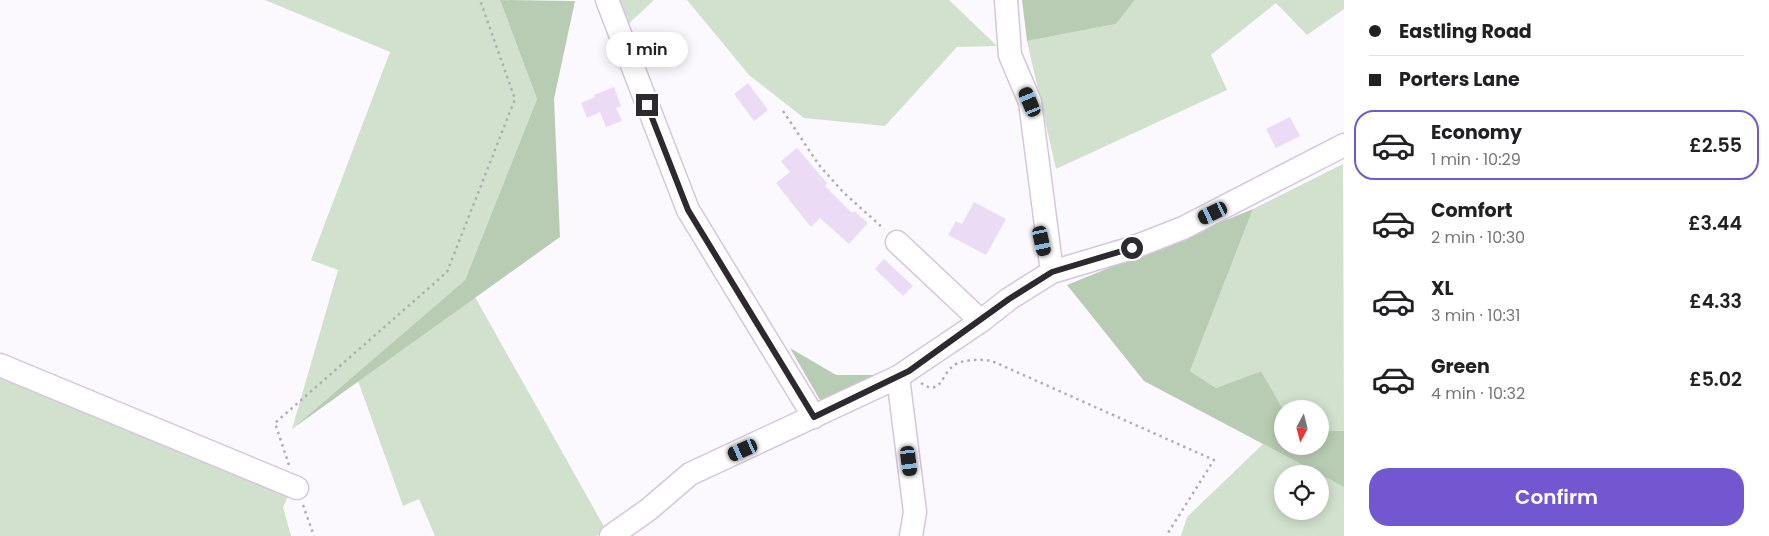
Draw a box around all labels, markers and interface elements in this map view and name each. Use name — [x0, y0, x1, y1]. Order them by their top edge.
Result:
text: Eastling Road — [1399, 18, 1532, 45]
callout: 1 min — [606, 32, 688, 68]
text: 1 min — [626, 38, 668, 61]
text: Porters Lane — [1399, 66, 1520, 93]
car — [1017, 85, 1042, 119]
route end — [636, 94, 658, 116]
text: Economy — [1431, 119, 1522, 146]
icon: car — [1371, 123, 1416, 168]
text: £2.55 — [1689, 132, 1742, 159]
text: 1 min · 10:29 — [1431, 148, 1521, 171]
text: Comfort — [1431, 197, 1513, 224]
car — [1196, 200, 1229, 226]
icon: car — [1371, 201, 1416, 246]
text: £3.44 — [1688, 210, 1742, 237]
car — [1031, 225, 1052, 257]
text: 2 min · 10:30 — [1431, 226, 1525, 249]
route start — [1121, 237, 1143, 259]
text: XL — [1431, 275, 1454, 302]
icon: car — [1371, 279, 1416, 324]
text: £4.33 — [1689, 288, 1742, 315]
text: 3 min · 10:31 — [1431, 304, 1520, 327]
text: Green — [1431, 353, 1490, 380]
icon: car — [1371, 357, 1416, 402]
text: £5.02 — [1689, 366, 1742, 393]
text: 4 min · 10:32 — [1431, 382, 1525, 405]
north arrow — [1274, 400, 1329, 455]
map controls — [1274, 400, 1329, 520]
car — [726, 437, 759, 463]
car — [899, 445, 918, 477]
button: locate — [1274, 465, 1329, 520]
button: Confirm — [1369, 468, 1744, 526]

